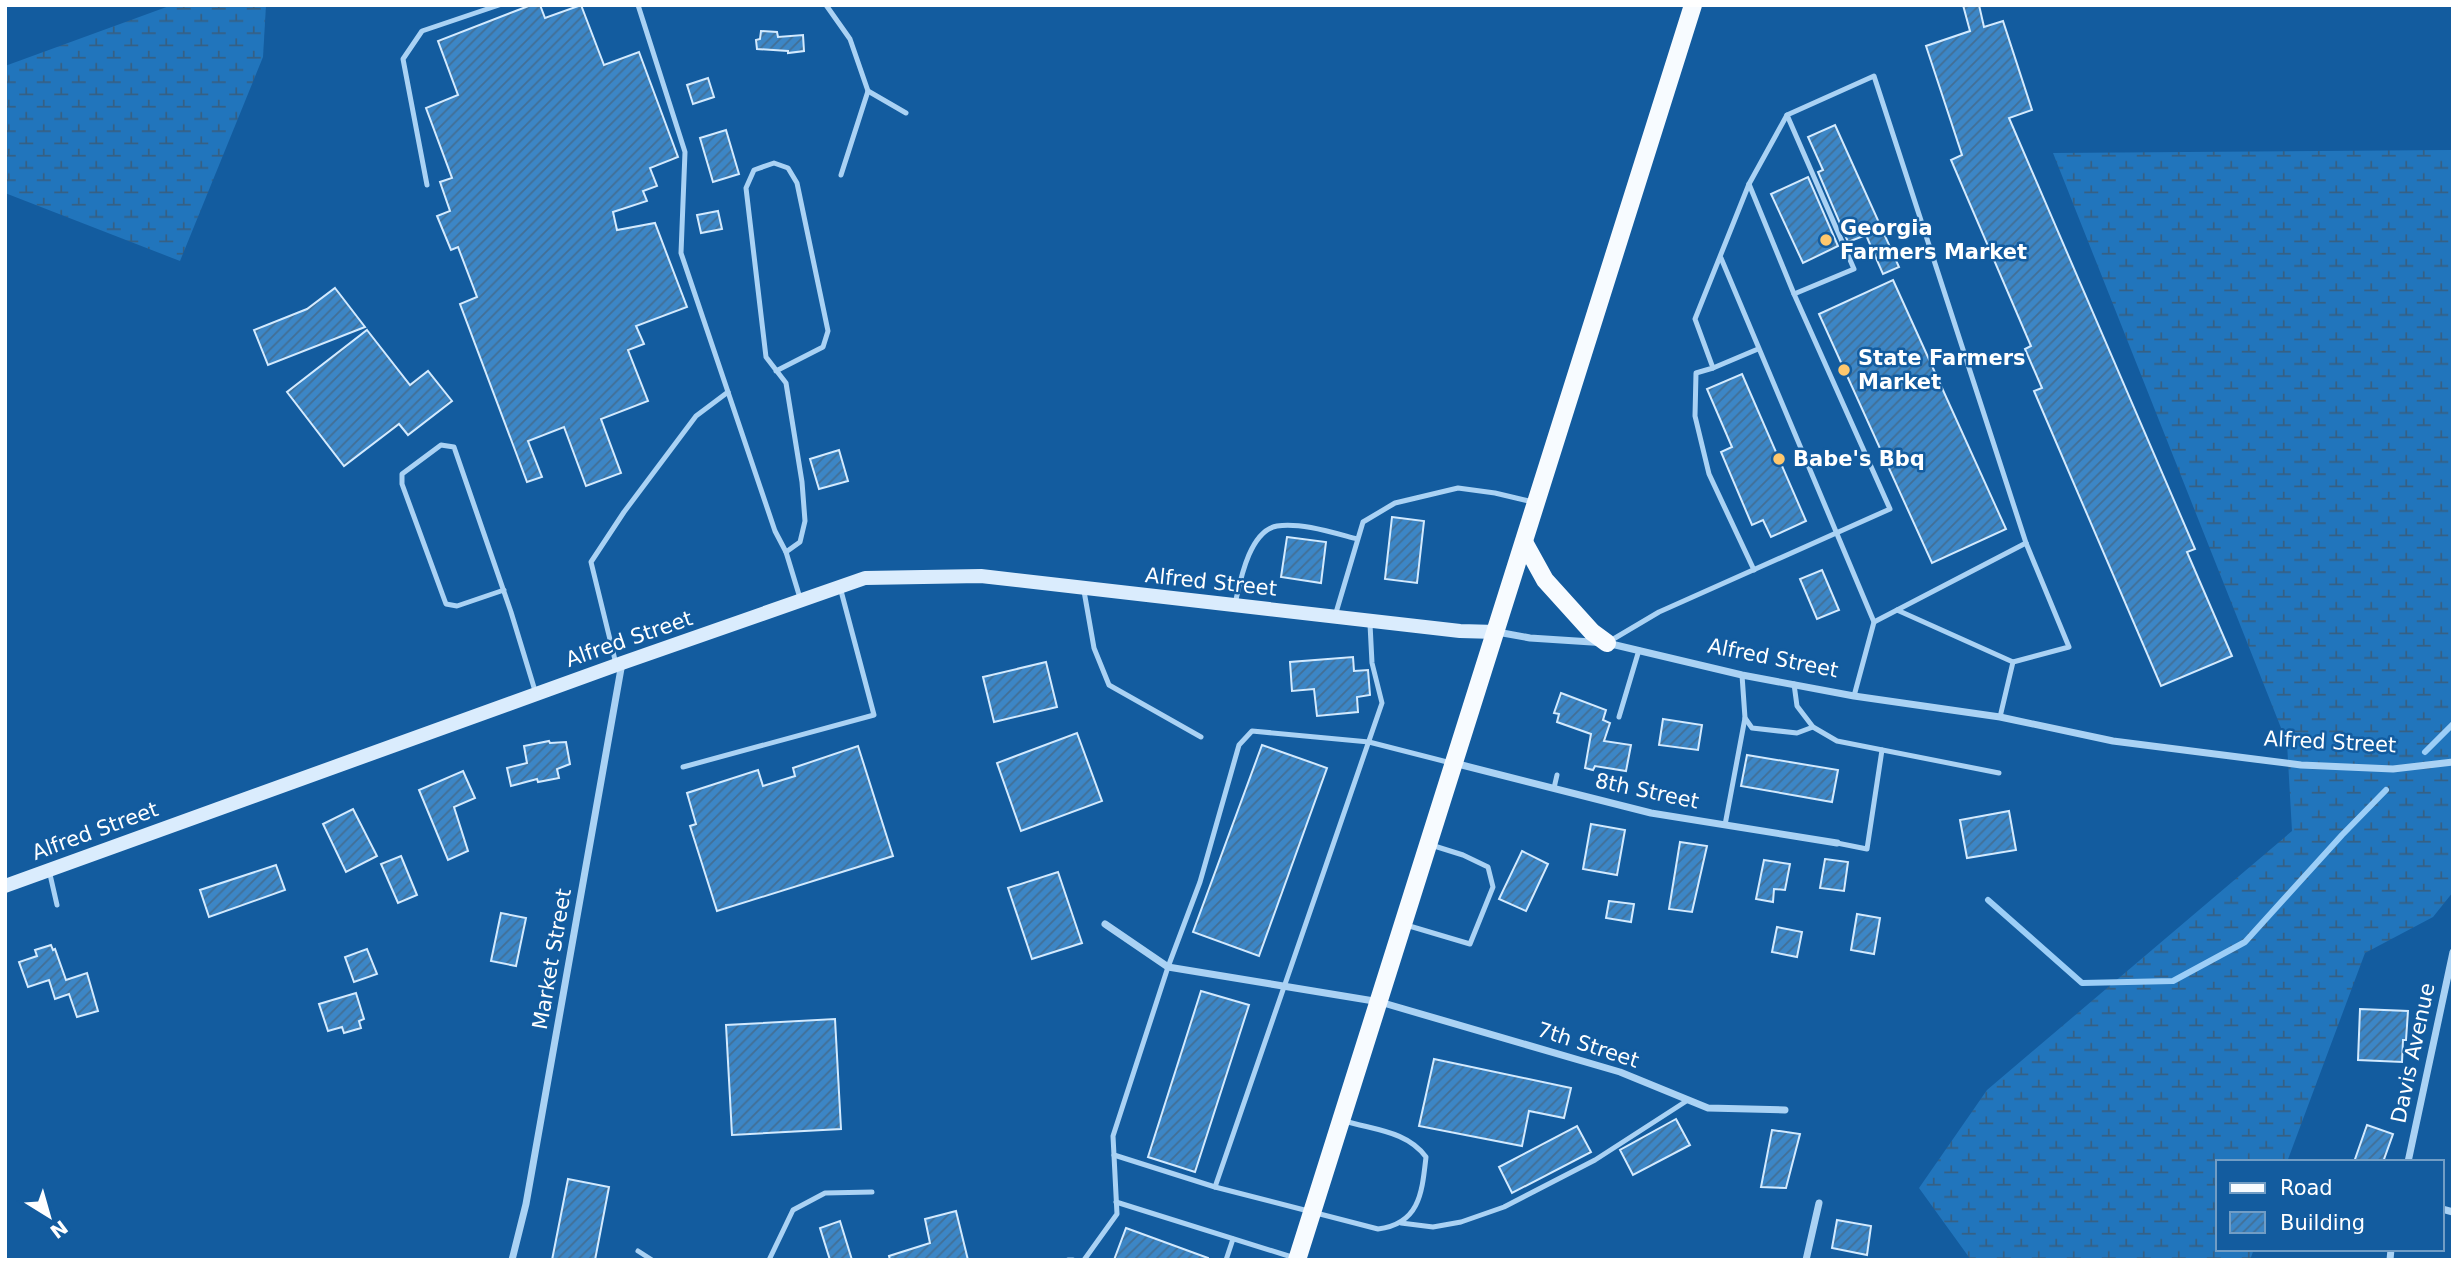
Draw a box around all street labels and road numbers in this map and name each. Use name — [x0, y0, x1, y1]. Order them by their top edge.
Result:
street label: Alfred Street — [1144, 563, 1278, 601]
street label: Alfred Street — [562, 606, 696, 672]
street label: Alfred Street — [1706, 634, 1840, 682]
street label: Alfred Street — [2263, 727, 2397, 757]
street label: 8th Street — [1593, 768, 1701, 814]
street label: Alfred Street — [29, 797, 161, 865]
street label: Market Street — [528, 887, 576, 1031]
street label: Davis Avenue — [2386, 981, 2440, 1125]
street label: 7th Street — [1534, 1017, 1642, 1073]

